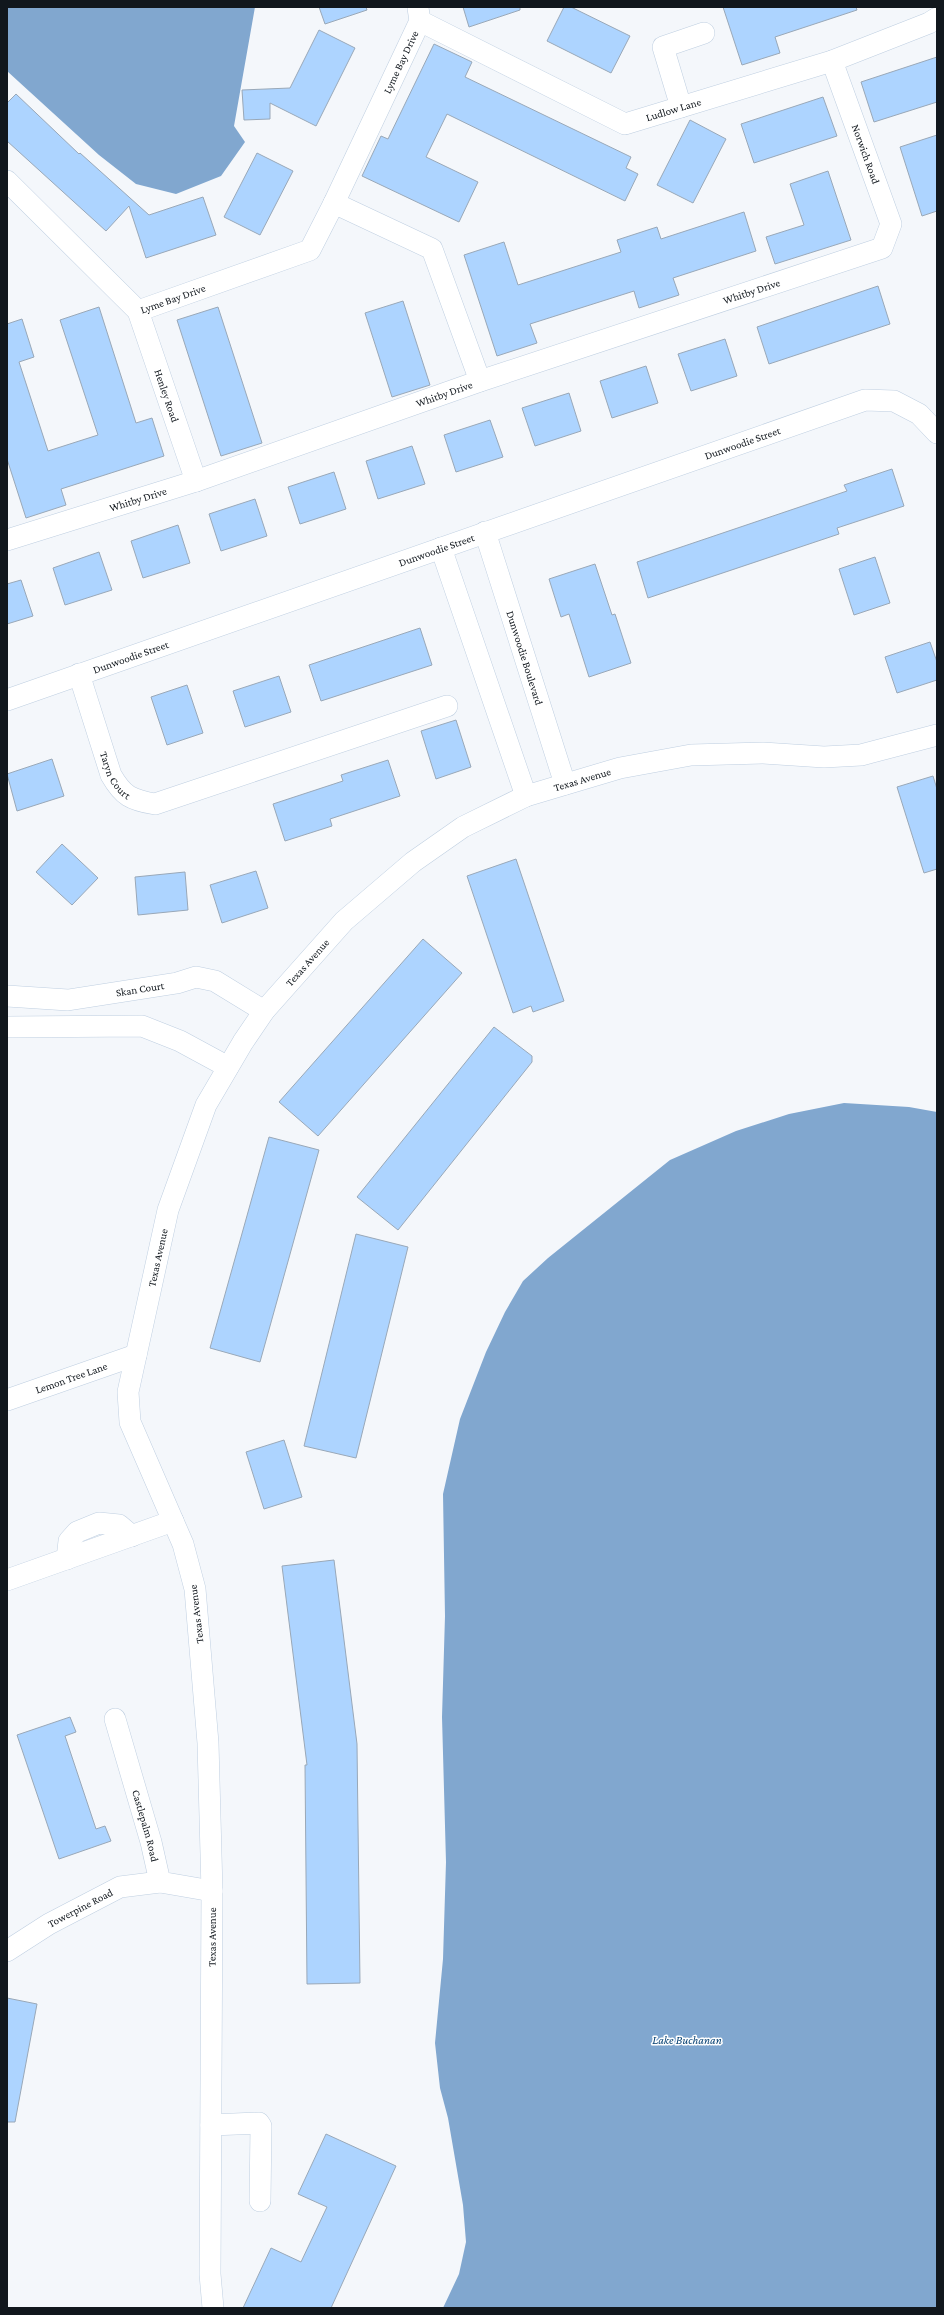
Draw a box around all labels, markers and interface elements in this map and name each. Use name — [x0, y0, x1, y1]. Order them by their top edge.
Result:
street label: Lyme Bay Drive — [381, 28, 421, 95]
street label: Ludlow Lane — [644, 95, 703, 123]
street label: Norwich Road — [850, 123, 882, 186]
street label: Whitby Drive — [721, 276, 782, 306]
street label: Lyme Bay Drive — [139, 282, 207, 316]
street label: Henley Road — [152, 368, 182, 424]
street label: Whitby Drive — [414, 378, 474, 409]
street label: Dunwoodie Street — [703, 424, 782, 462]
street label: Whitby Drive — [108, 485, 168, 514]
street label: Dunwoodie Street — [397, 531, 476, 569]
street label: Dunwoodie Boulevard — [504, 609, 546, 707]
street label: Dunwoodie Street — [91, 638, 170, 676]
street label: Taryn Court — [98, 750, 133, 802]
street label: Texas Avenue — [552, 765, 612, 793]
street label: Texas Avenue — [283, 936, 332, 989]
street label: Skan Court — [115, 979, 165, 998]
street label: Texas Avenue — [145, 1227, 170, 1288]
street label: Lemon Tree Lane — [34, 1359, 109, 1396]
street label: Texas Avenue — [186, 1584, 206, 1644]
street label: Castlepalm Road — [130, 1788, 161, 1863]
street label: Towerpine Road — [46, 1886, 115, 1930]
street label: Texas Avenue — [206, 1907, 218, 1967]
water label: Lake Buchanan — [652, 2033, 722, 2047]

